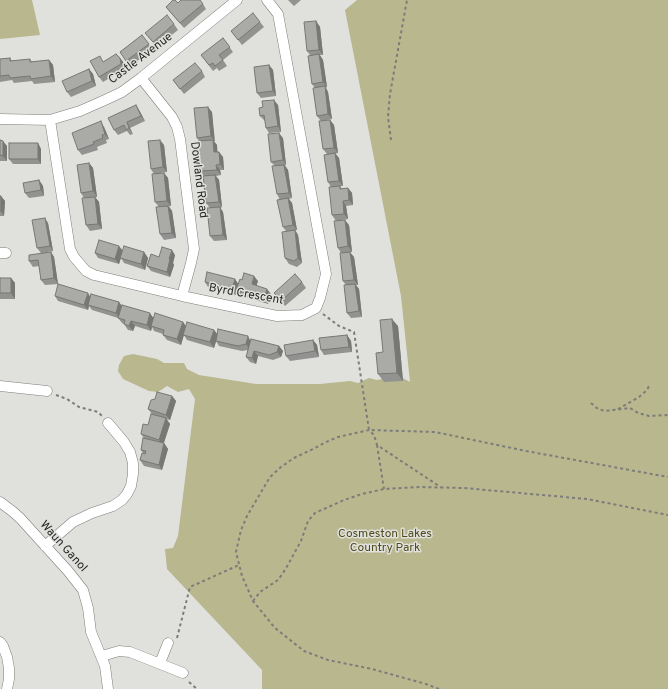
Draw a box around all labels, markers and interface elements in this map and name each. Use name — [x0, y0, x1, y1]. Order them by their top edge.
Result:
street label: Castle Avenue — [106, 30, 176, 88]
street label: Dowland Road — [186, 141, 210, 219]
street label: Byrd Crescent — [207, 281, 285, 309]
street label: Waun Ganol — [36, 518, 90, 576]
park label: Cosmeston Lakes Country Park — [338, 528, 432, 556]

